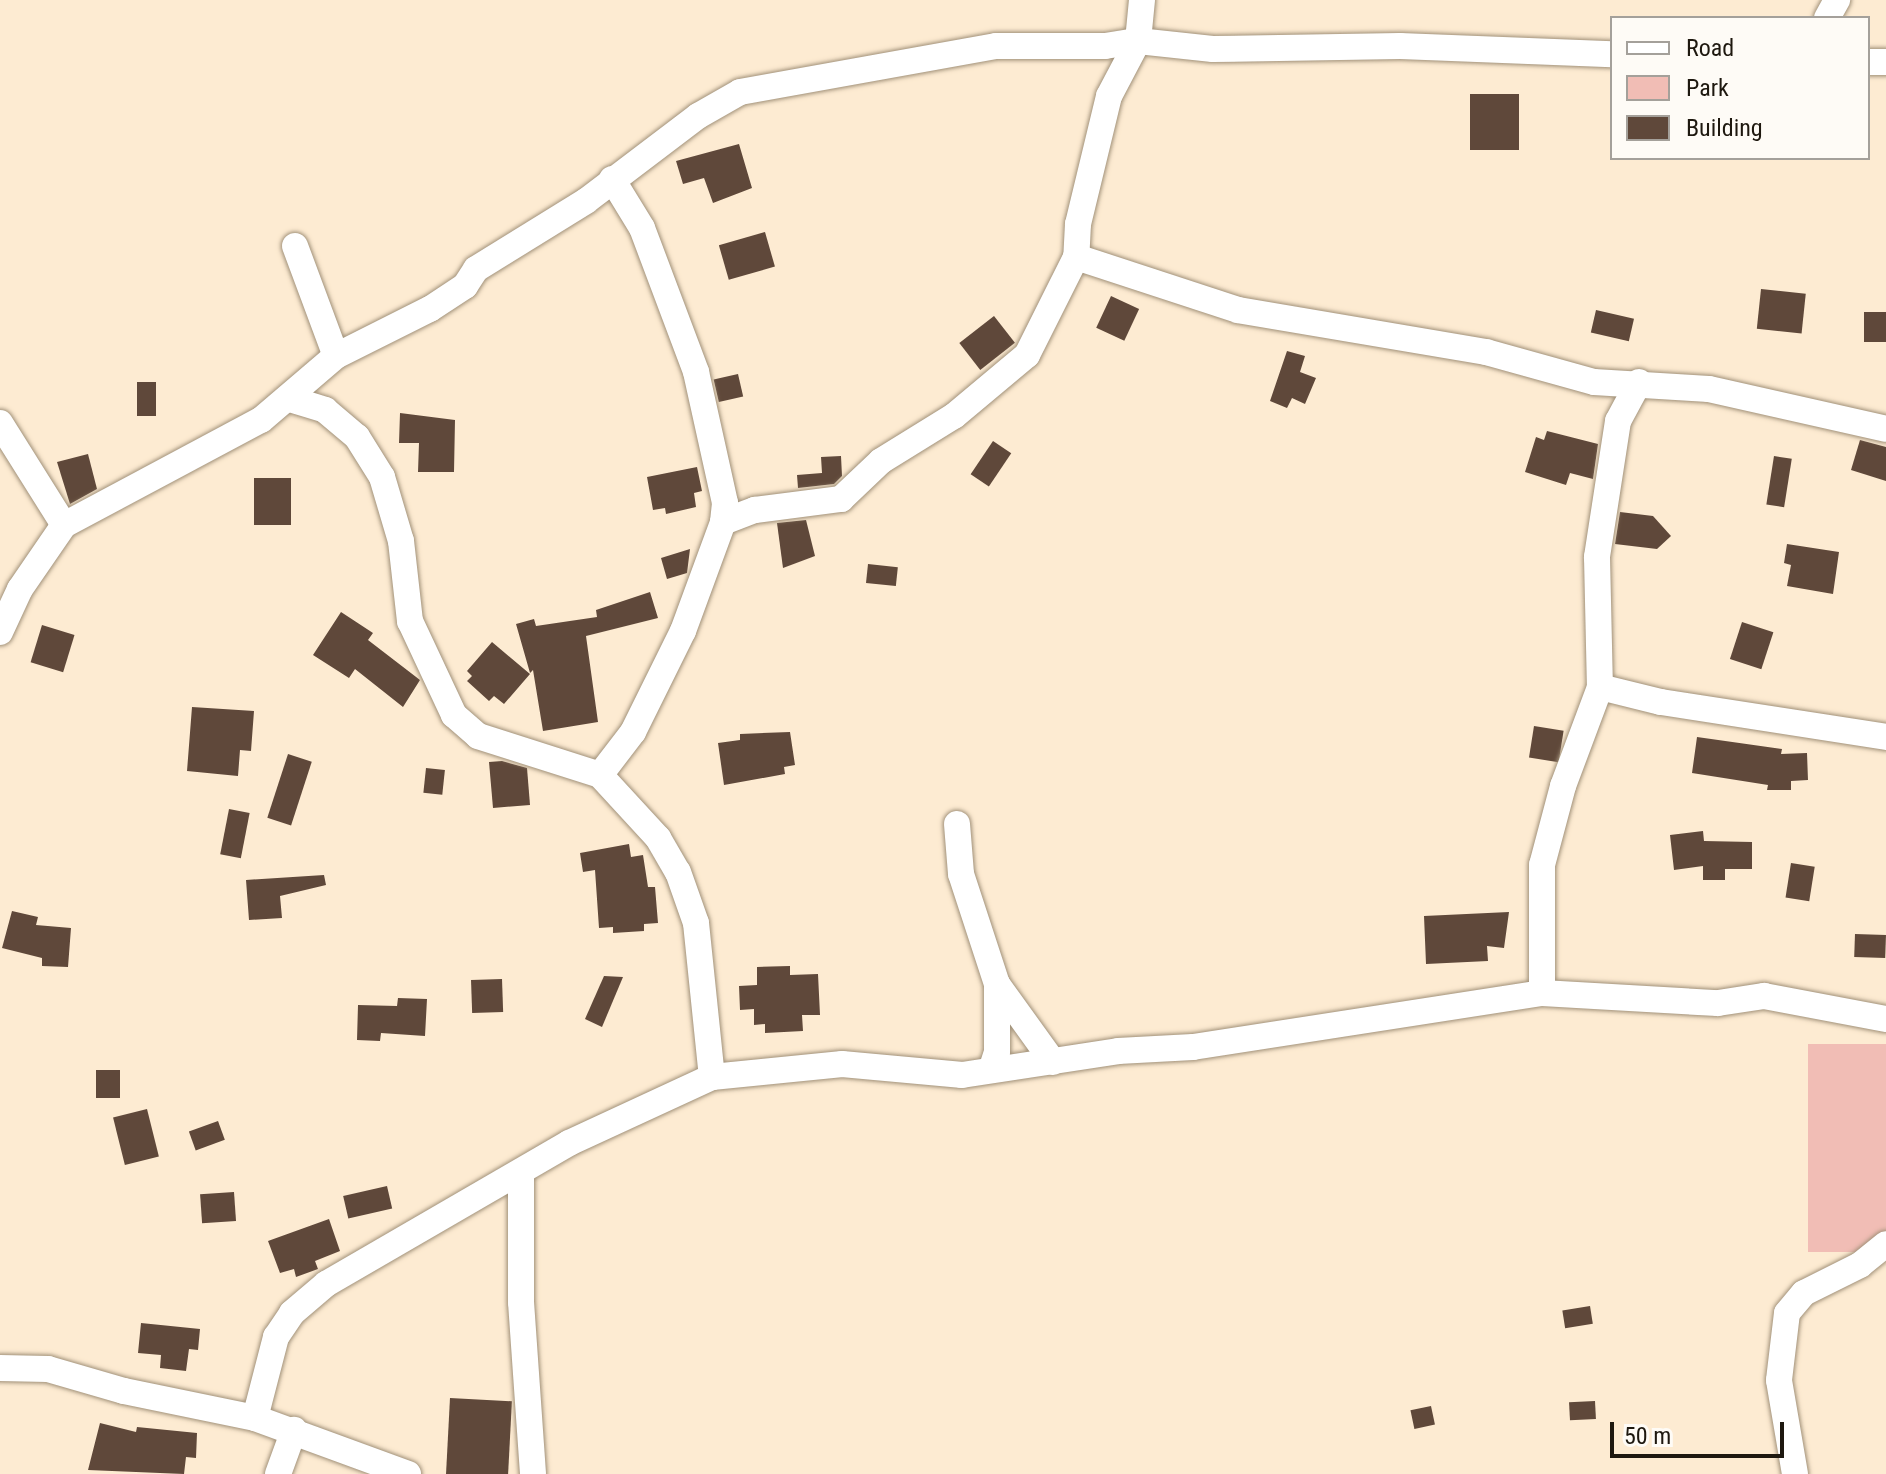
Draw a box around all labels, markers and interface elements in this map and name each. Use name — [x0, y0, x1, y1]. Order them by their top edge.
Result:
legend — [1610, 16, 1870, 160]
text: Road — [1686, 34, 1734, 62]
text: Park — [1686, 74, 1729, 102]
text: Building — [1686, 114, 1763, 142]
scale bar — [1614, 1406, 1788, 1456]
text: 50 m — [1624, 1422, 1671, 1450]

